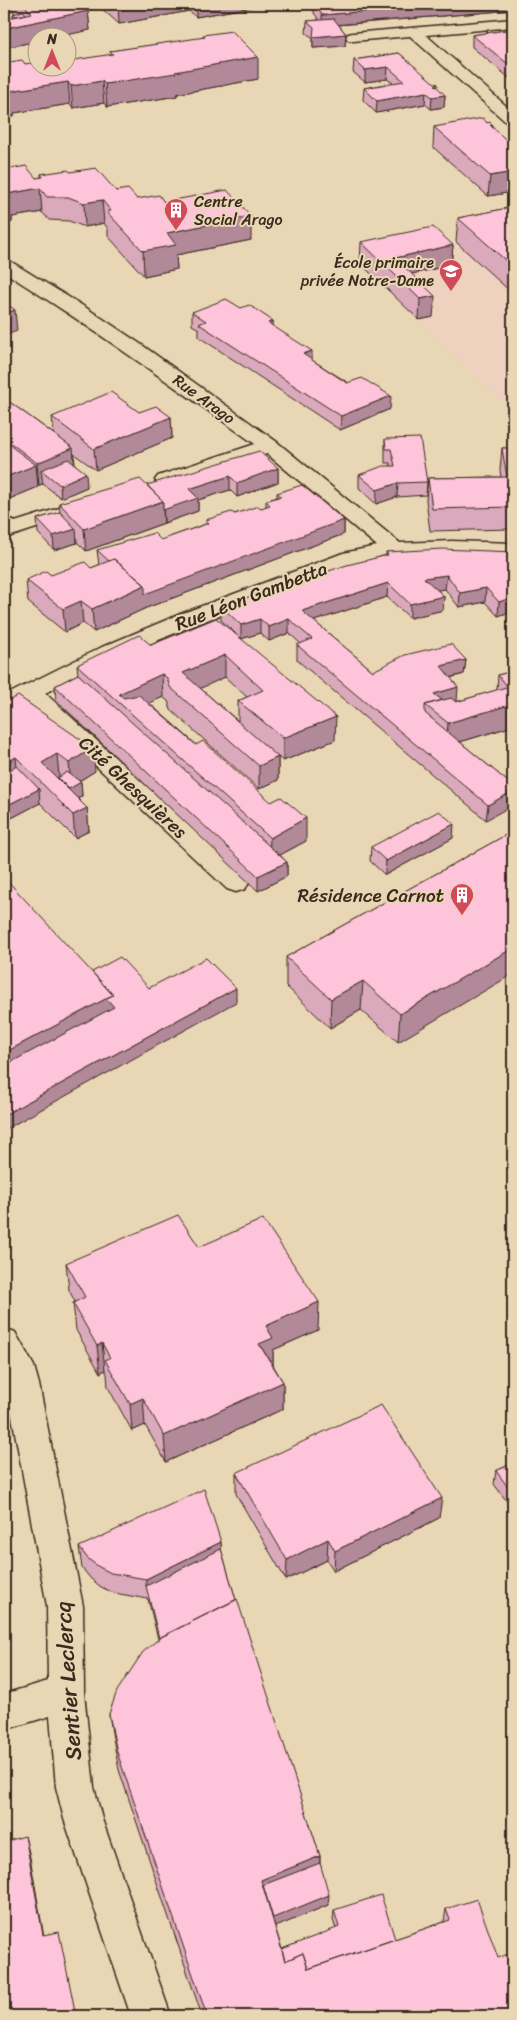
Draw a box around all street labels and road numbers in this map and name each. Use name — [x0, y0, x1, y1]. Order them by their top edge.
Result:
street label: Rue Arago — [166, 366, 242, 432]
street label: Rue Léon Gambetta — [170, 552, 332, 640]
street label: Cité Ghesquières — [71, 727, 195, 847]
street label: Sentier Leclercq — [43, 1600, 93, 1762]

